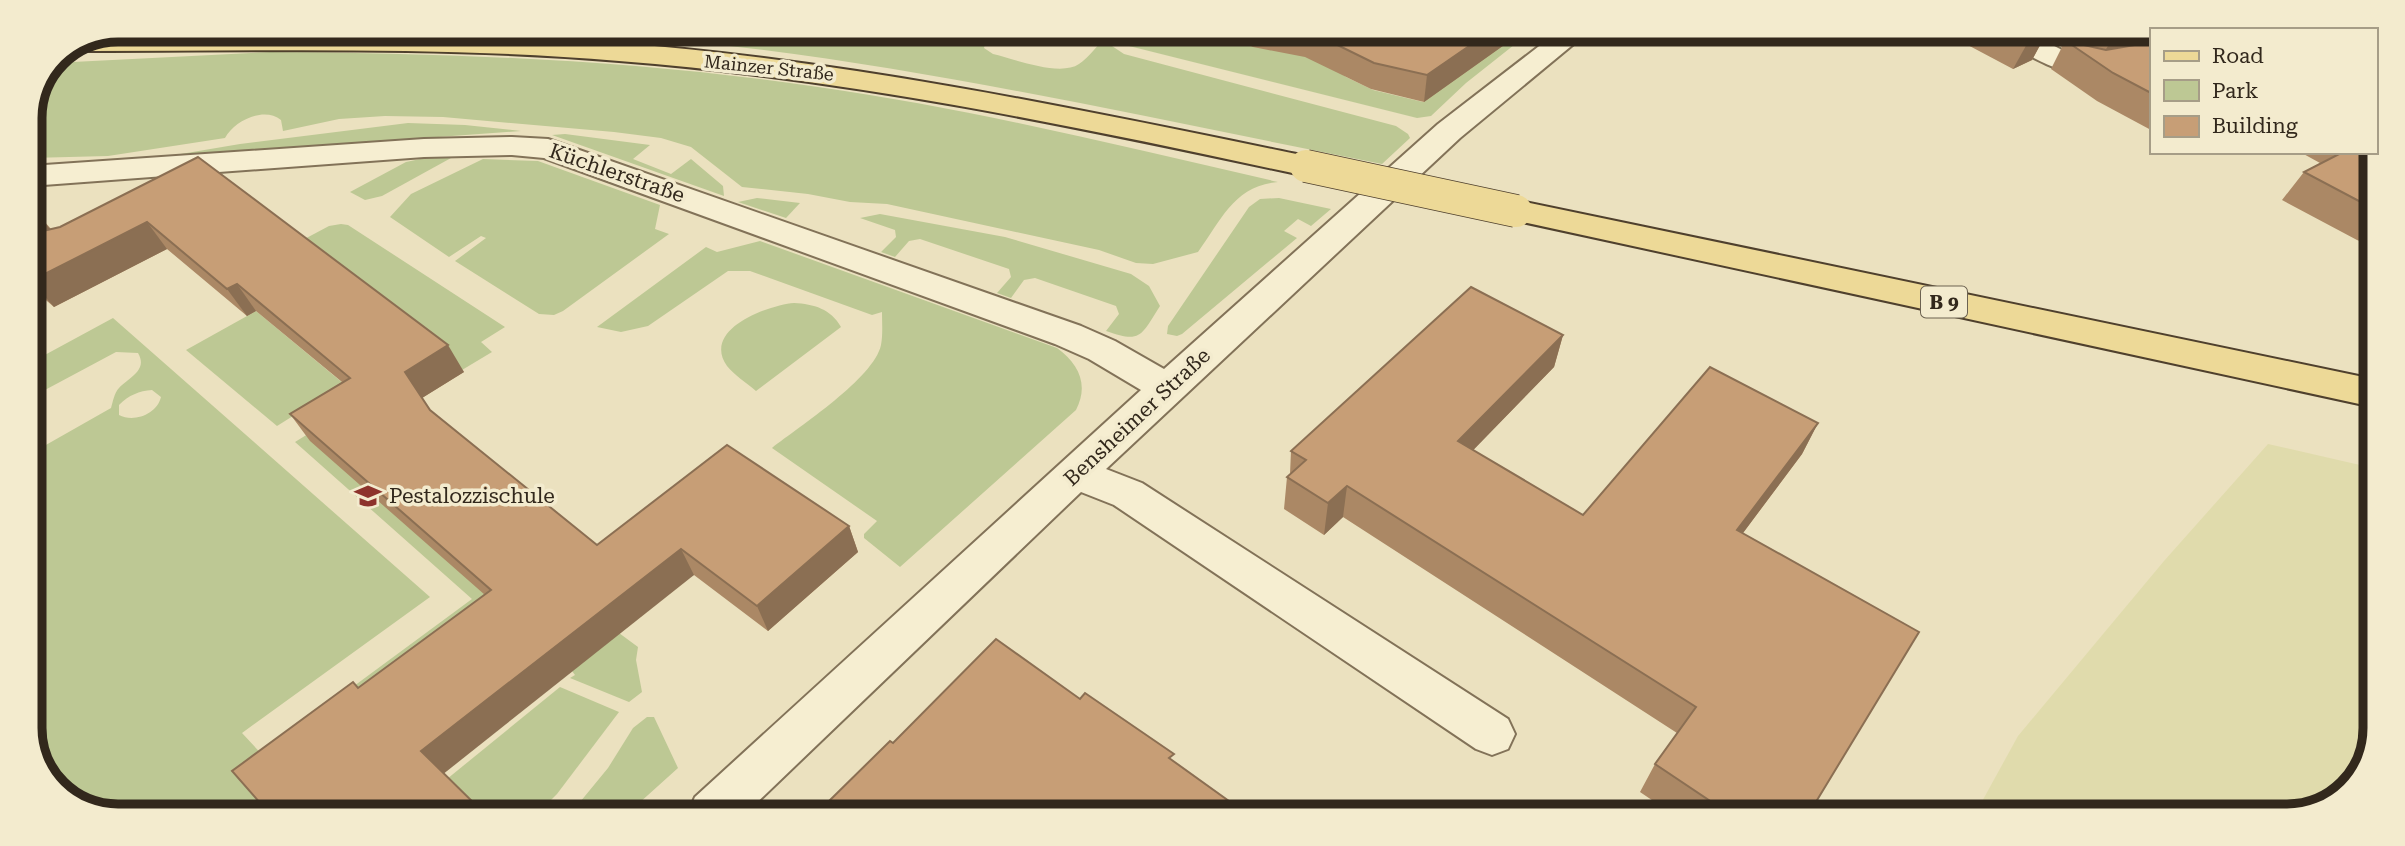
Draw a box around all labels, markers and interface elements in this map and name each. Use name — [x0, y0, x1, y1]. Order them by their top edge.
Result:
legend — [2150, 28, 2377, 154]
text: Road — [2212, 44, 2264, 68]
street label: Mainzer Straße — [703, 50, 835, 85]
text: Park — [2212, 79, 2258, 103]
text: Building — [2212, 114, 2298, 138]
street label: Küchlerstraße — [546, 139, 688, 207]
road number: B 9 — [1921, 286, 1967, 318]
street label: Bensheimer Straße — [1059, 343, 1215, 491]
school or university icon: Pestalozzischule — [353, 481, 383, 511]
place label: Pestalozzischule — [389, 484, 555, 508]

